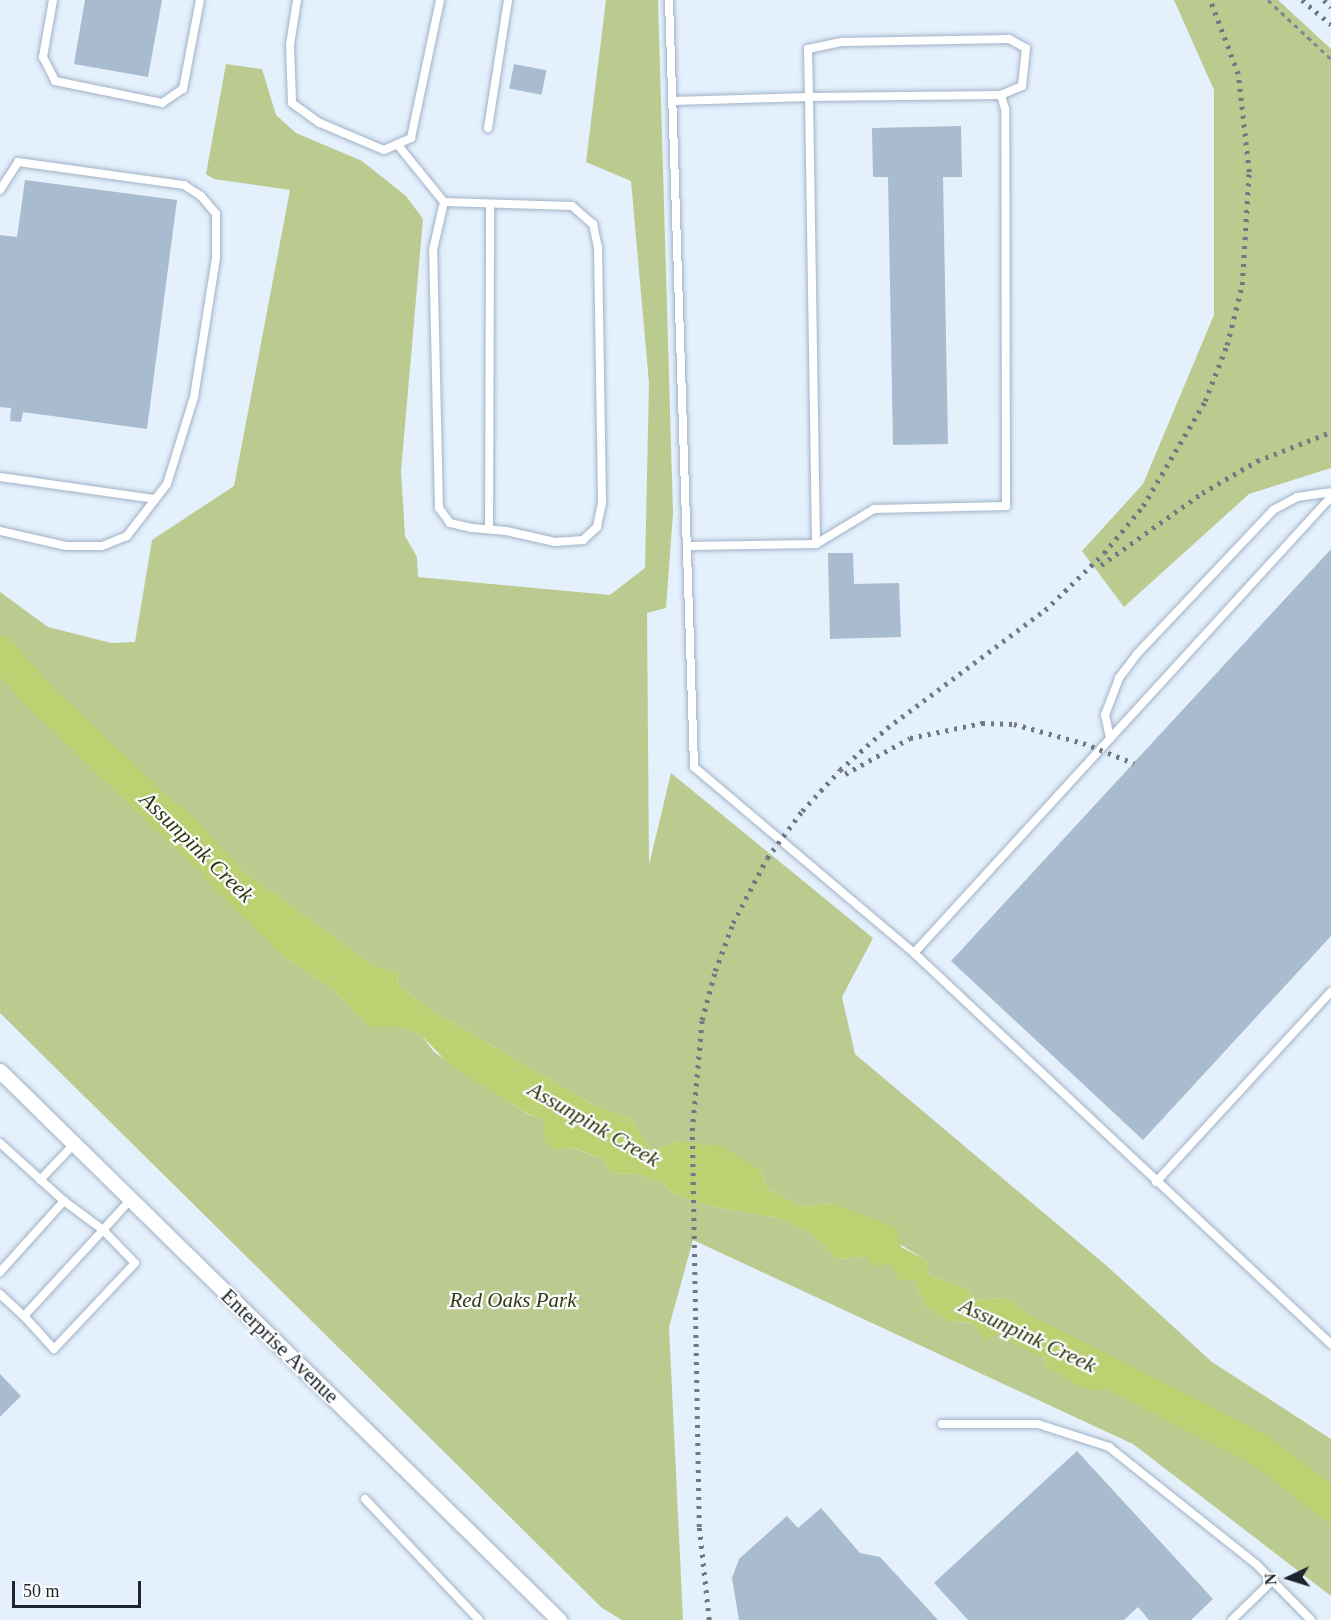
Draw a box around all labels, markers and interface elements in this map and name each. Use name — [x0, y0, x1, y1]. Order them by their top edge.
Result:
water label: Assunpink Creek — [135, 786, 259, 908]
water label: Assunpink Creek — [523, 1076, 665, 1172]
street label: Enterprise Avenue — [215, 1283, 345, 1409]
park label: Red Oaks Park — [449, 1287, 577, 1313]
water label: Assunpink Creek — [956, 1292, 1100, 1378]
north arrow — [1259, 1548, 1319, 1608]
scale bar — [15, 1569, 144, 1607]
text: N — [1262, 1573, 1279, 1586]
text: 50 m — [23, 1581, 60, 1601]

